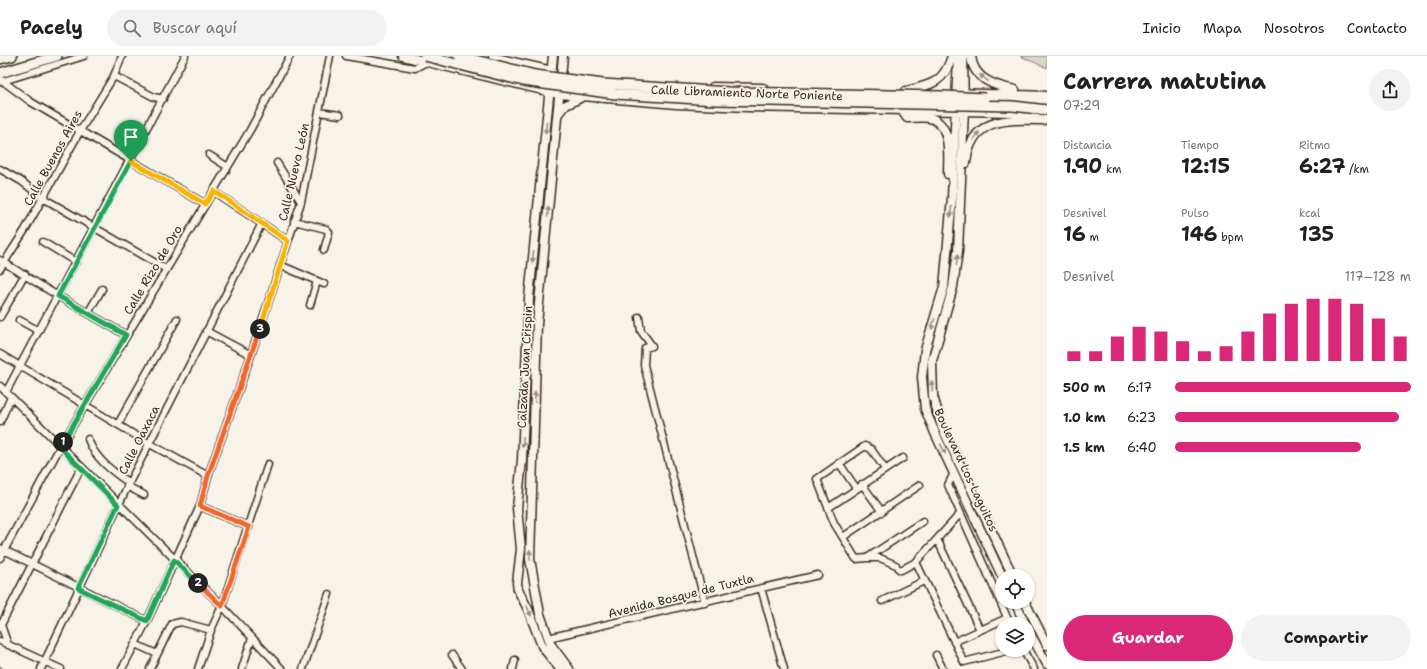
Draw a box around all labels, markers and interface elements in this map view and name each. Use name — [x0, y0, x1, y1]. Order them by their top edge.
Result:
search box — [107, 10, 387, 46]
text: Pacely — [20, 15, 83, 40]
icon: search — [121, 17, 143, 39]
text: Buscar aquí — [153, 18, 237, 38]
text: Inicio — [1143, 19, 1181, 37]
text: Mapa — [1203, 19, 1242, 37]
text: Nosotros — [1264, 19, 1325, 37]
text: Contacto — [1347, 19, 1407, 37]
text: Carrera matutina — [1063, 67, 1266, 96]
button: share — [1369, 69, 1411, 111]
one-way arrow — [978, 74, 989, 82]
street label: Calle Libramiento Norte Poniente — [651, 82, 843, 104]
text: 07:29 — [1063, 97, 1100, 114]
street label: Calle Buenos Aires — [20, 107, 86, 209]
pin — [114, 120, 148, 161]
street label: Calle Nuevo León — [275, 121, 313, 223]
one-way arrow — [543, 121, 550, 134]
icon: arrive — [120, 126, 142, 148]
one-way arrow — [972, 130, 981, 141]
text: Distancia — [1063, 138, 1112, 153]
text: Tiempo — [1181, 138, 1219, 153]
text: Ritmo — [1299, 138, 1330, 153]
text: 1.90 — [1063, 153, 1102, 179]
text: 12:15 — [1181, 153, 1230, 179]
text: 6:27 — [1299, 153, 1346, 179]
text: km — [1102, 162, 1122, 177]
text: /km — [1346, 162, 1369, 177]
one-way arrow — [545, 206, 552, 218]
one-way arrow — [948, 206, 954, 218]
text: Desnivel — [1063, 206, 1106, 221]
text: Pulso — [1181, 206, 1209, 221]
text: kcal — [1299, 206, 1320, 221]
text: 16 — [1063, 221, 1086, 247]
text: 146 — [1181, 221, 1218, 247]
text: 135 — [1299, 221, 1334, 247]
street label: Calle Rizo de Oro — [120, 222, 186, 318]
text: m — [1086, 230, 1099, 245]
text: bpm — [1218, 230, 1243, 245]
one-way arrow — [530, 251, 536, 263]
one-way arrow — [954, 254, 960, 266]
text: Desnivel — [1063, 268, 1114, 285]
text: 117–128 m — [1345, 268, 1411, 285]
street label: Calzada Juan Crispin — [514, 305, 536, 429]
pin: 3 — [250, 319, 270, 339]
one-way arrow — [930, 319, 936, 331]
text: 3 — [256, 321, 264, 336]
text: 500 m — [1063, 379, 1106, 396]
text: 6:17 — [1127, 379, 1152, 396]
one-way arrow — [929, 380, 936, 392]
one-way arrow — [531, 391, 538, 403]
street label: Calle Oaxaca — [115, 402, 164, 477]
street label: Boulevard Los Laguitos — [930, 406, 1002, 534]
text: 1.0 km — [1063, 409, 1105, 426]
text: 6:23 — [1127, 409, 1156, 426]
pin: 1 — [53, 432, 73, 452]
text: 1 — [60, 434, 66, 449]
one-way arrow — [520, 436, 526, 449]
text: 1.5 km — [1063, 439, 1105, 456]
text: 6:40 — [1127, 439, 1157, 456]
one-way arrow — [940, 444, 946, 455]
one-way arrow — [527, 548, 533, 561]
map controls — [995, 569, 1035, 657]
button: locate — [995, 569, 1035, 609]
street label: Avenida Bosque de Tuxtla — [606, 570, 756, 622]
pin: 2 — [188, 573, 208, 593]
text: 2 — [194, 575, 202, 590]
one-way arrow — [526, 605, 532, 617]
button: Guardar — [1063, 615, 1233, 661]
button: Compartir — [1241, 615, 1411, 661]
button: layers — [995, 617, 1035, 657]

